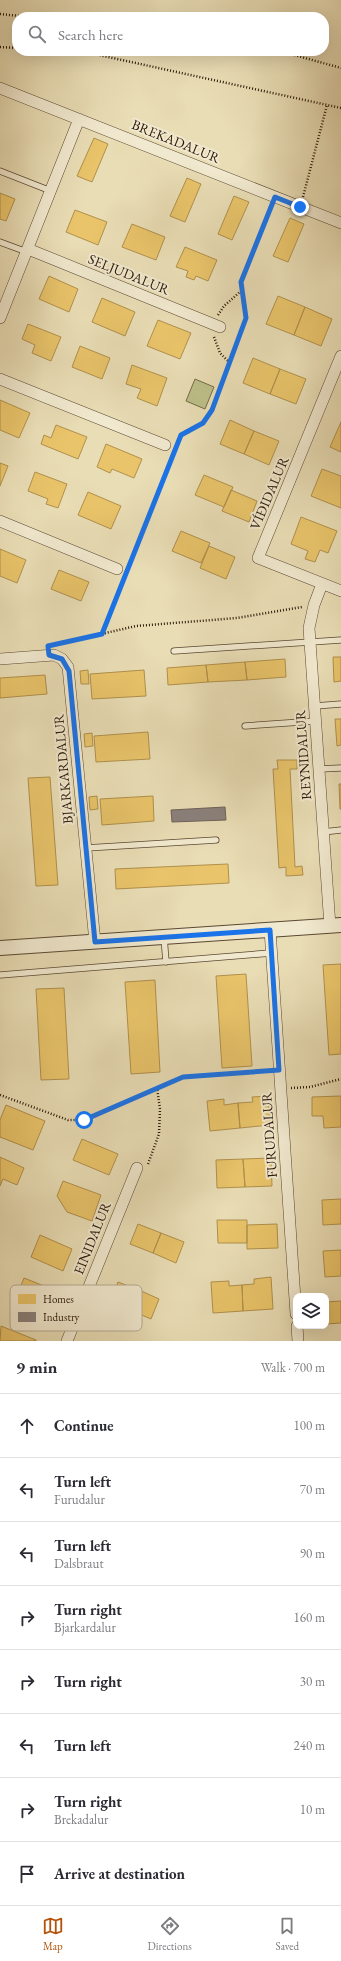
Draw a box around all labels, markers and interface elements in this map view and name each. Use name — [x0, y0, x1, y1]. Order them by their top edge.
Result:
search box — [12, 12, 329, 56]
icon: search — [26, 23, 48, 45]
text: Search here — [58, 25, 123, 44]
street label: BREKADALUR — [129, 115, 224, 167]
route end — [291, 198, 309, 216]
street label: SELJUDALUR — [86, 250, 173, 299]
street label: VÍÐIDALUR — [246, 453, 293, 532]
street label: REYNIDALUR — [291, 708, 315, 801]
street label: BJARKARDALUR — [49, 712, 77, 825]
street label: FURUDALUR — [257, 1090, 281, 1179]
route start — [75, 1111, 93, 1129]
street label: EINIDALUR — [69, 1198, 115, 1277]
legend — [10, 1285, 142, 1331]
text: Homes — [43, 1292, 74, 1306]
map controls — [293, 1293, 329, 1329]
button: layers — [293, 1293, 329, 1329]
text: Industry — [43, 1310, 80, 1324]
text: 9 min — [16, 1356, 57, 1378]
text: Walk · 700 m — [261, 1359, 325, 1376]
icon: ahead — [16, 1415, 38, 1437]
text: Continue — [54, 1416, 114, 1435]
text: 100 m — [294, 1417, 325, 1434]
text: Turn left — [54, 1472, 111, 1491]
icon: left — [16, 1479, 38, 1501]
text: 70 m — [300, 1481, 325, 1498]
text: Furudalur — [54, 1491, 105, 1508]
text: Turn left — [54, 1536, 111, 1555]
icon: left — [16, 1543, 38, 1565]
text: 90 m — [300, 1545, 325, 1562]
text: Dalsbraut — [54, 1555, 103, 1572]
text: Turn right — [54, 1600, 122, 1619]
icon: right — [16, 1607, 38, 1629]
text: 160 m — [294, 1609, 325, 1626]
text: Bjarkardalur — [54, 1619, 116, 1636]
icon: right — [16, 1671, 38, 1693]
text: Turn right — [54, 1672, 122, 1691]
text: 30 m — [300, 1673, 325, 1690]
icon: left — [16, 1735, 38, 1757]
text: Turn left — [54, 1736, 111, 1755]
text: 240 m — [294, 1737, 325, 1754]
text: Turn right — [54, 1792, 122, 1811]
icon: right — [16, 1799, 38, 1821]
text: 10 m — [300, 1801, 325, 1818]
text: Brekadalur — [54, 1811, 108, 1828]
icon: arrive — [16, 1863, 38, 1885]
text: Arrive at destination — [54, 1864, 185, 1883]
tab: Map — [42, 1915, 64, 1953]
tab: Directions — [148, 1915, 192, 1953]
tab: Saved — [276, 1915, 299, 1953]

